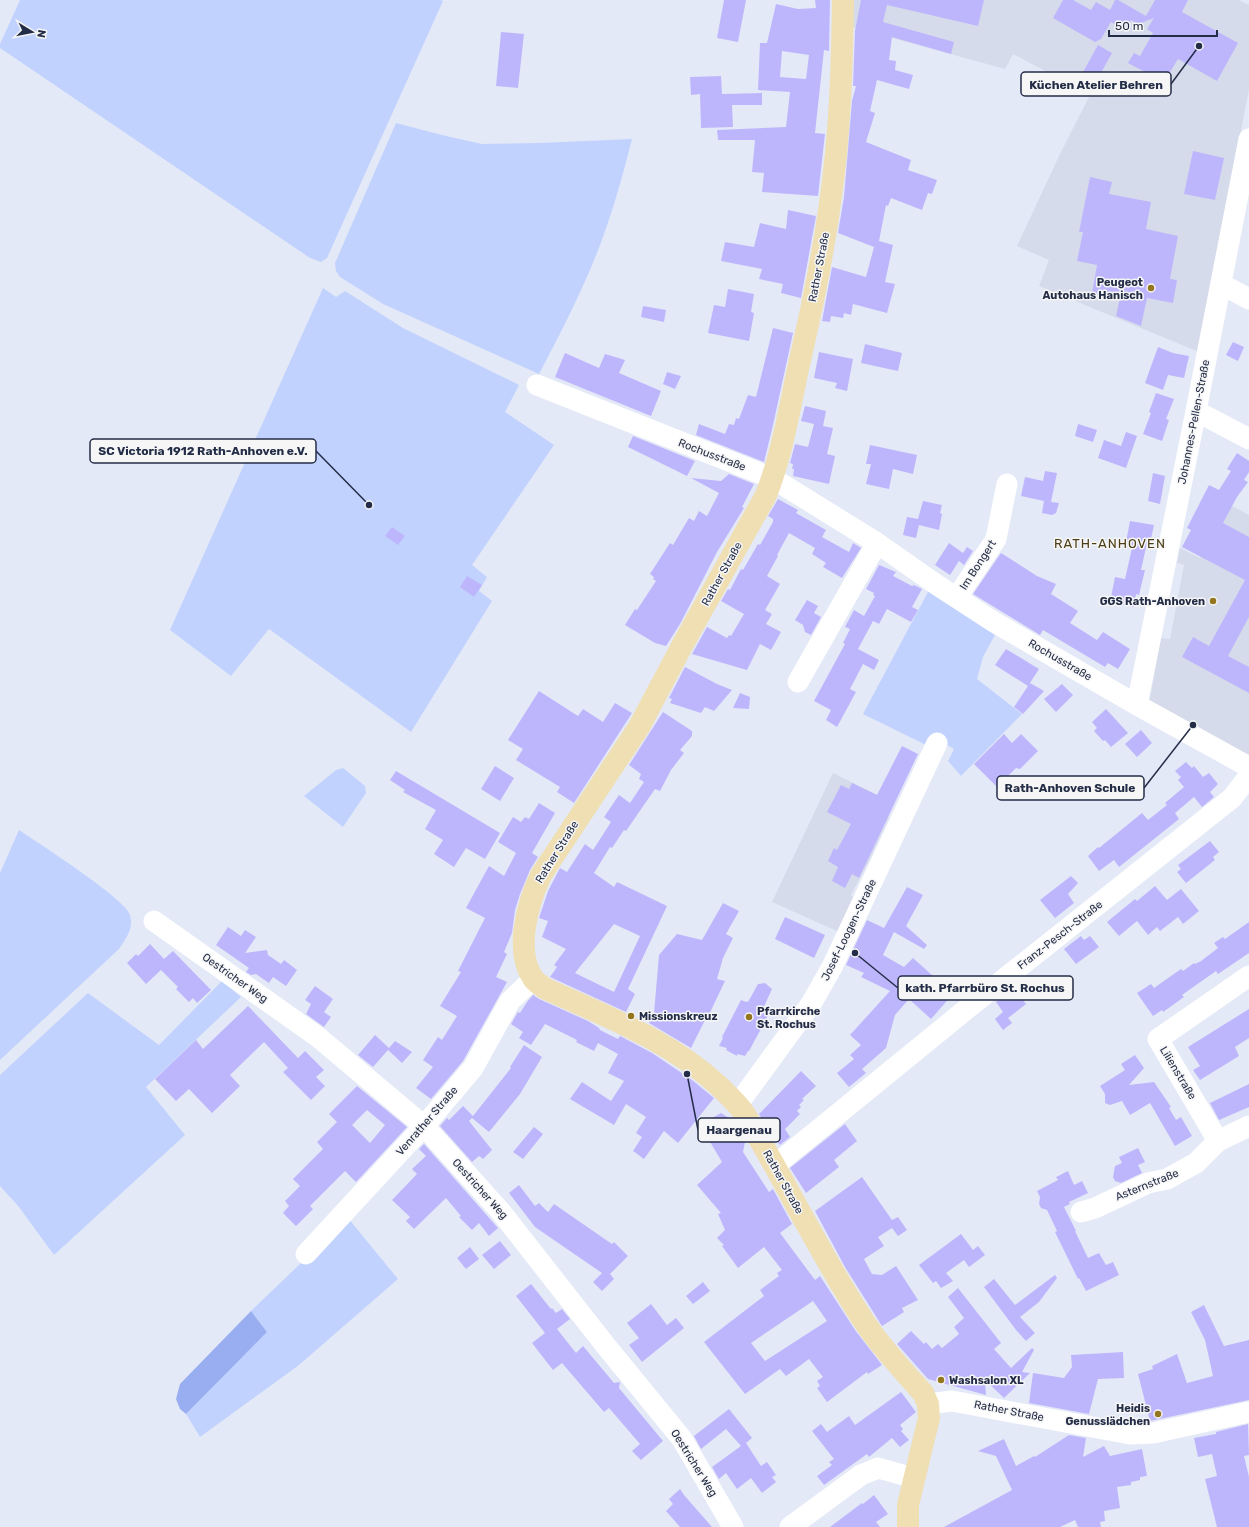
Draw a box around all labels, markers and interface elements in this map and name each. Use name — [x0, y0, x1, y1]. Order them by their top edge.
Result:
north arrow — [12, 12, 52, 52]
scale bar — [1109, 12, 1217, 38]
text: 50 m — [1115, 19, 1143, 33]
text: N — [34, 29, 48, 39]
callout: Küchen Atelier Behren — [1021, 72, 1171, 96]
text: Küchen Atelier Behren — [1029, 78, 1163, 92]
street label: Rather Straße — [806, 231, 832, 303]
place label: Peugeot Autohaus Hanisch — [1043, 276, 1143, 302]
marker: Peugeot Autohaus Hanisch — [1146, 283, 1156, 293]
street label: Johannes-Pellen-Straße — [1176, 359, 1212, 485]
street label: Rochusstraße — [676, 436, 748, 474]
callout: SC Victoria 1912 Rath-Anhoven e.V. — [90, 439, 316, 463]
text: SC Victoria 1912 Rath-Anhoven e.V. — [98, 444, 308, 458]
district label: RATH-ANHOVEN — [1054, 536, 1166, 551]
street label: Im Bongert — [957, 537, 999, 592]
street label: Rather Straße — [699, 540, 745, 608]
place label: GGS Rath-Anhoven — [1100, 595, 1205, 608]
marker: GGS Rath-Anhoven — [1208, 596, 1218, 606]
street label: Rochusstraße — [1026, 637, 1094, 683]
callout: Rath-Anhoven Schule — [997, 776, 1144, 800]
text: Rath-Anhoven Schule — [1005, 781, 1135, 795]
street label: Rather Straße — [533, 818, 581, 886]
street label: Josef-Loogen-Straße — [819, 877, 879, 983]
street label: Franz-Pesch-Straße — [1015, 898, 1105, 972]
street label: Oestricher Weg — [200, 951, 270, 1005]
callout: kath. Pfarrbüro St. Rochus — [898, 976, 1073, 1000]
text: kath. Pfarrbüro St. Rochus — [905, 981, 1065, 995]
place label: Pfarrkirche St. Rochus — [757, 1005, 821, 1031]
place label: Missionskreuz — [639, 1010, 718, 1023]
marker: Missionskreuz — [626, 1011, 636, 1021]
marker: Pfarrkirche St. Rochus — [744, 1012, 754, 1022]
street label: Lilienstraße — [1157, 1044, 1199, 1102]
street label: Venrather Straße — [393, 1084, 461, 1158]
callout: Haargenau — [698, 1118, 780, 1142]
text: Haargenau — [706, 1123, 772, 1137]
street label: Rather Straße — [760, 1148, 806, 1216]
street label: Oestricher Weg — [449, 1156, 511, 1222]
street label: Asternstraße — [1114, 1166, 1180, 1204]
place label: Washsalon XL — [949, 1374, 1024, 1387]
marker: Washsalon XL — [936, 1375, 946, 1385]
street label: Rather Straße — [973, 1398, 1045, 1424]
place label: Heidis Genusslädchen — [1065, 1402, 1150, 1428]
marker: Heidis Genusslädchen — [1153, 1409, 1163, 1419]
street label: Oestricher Weg — [668, 1427, 720, 1499]

